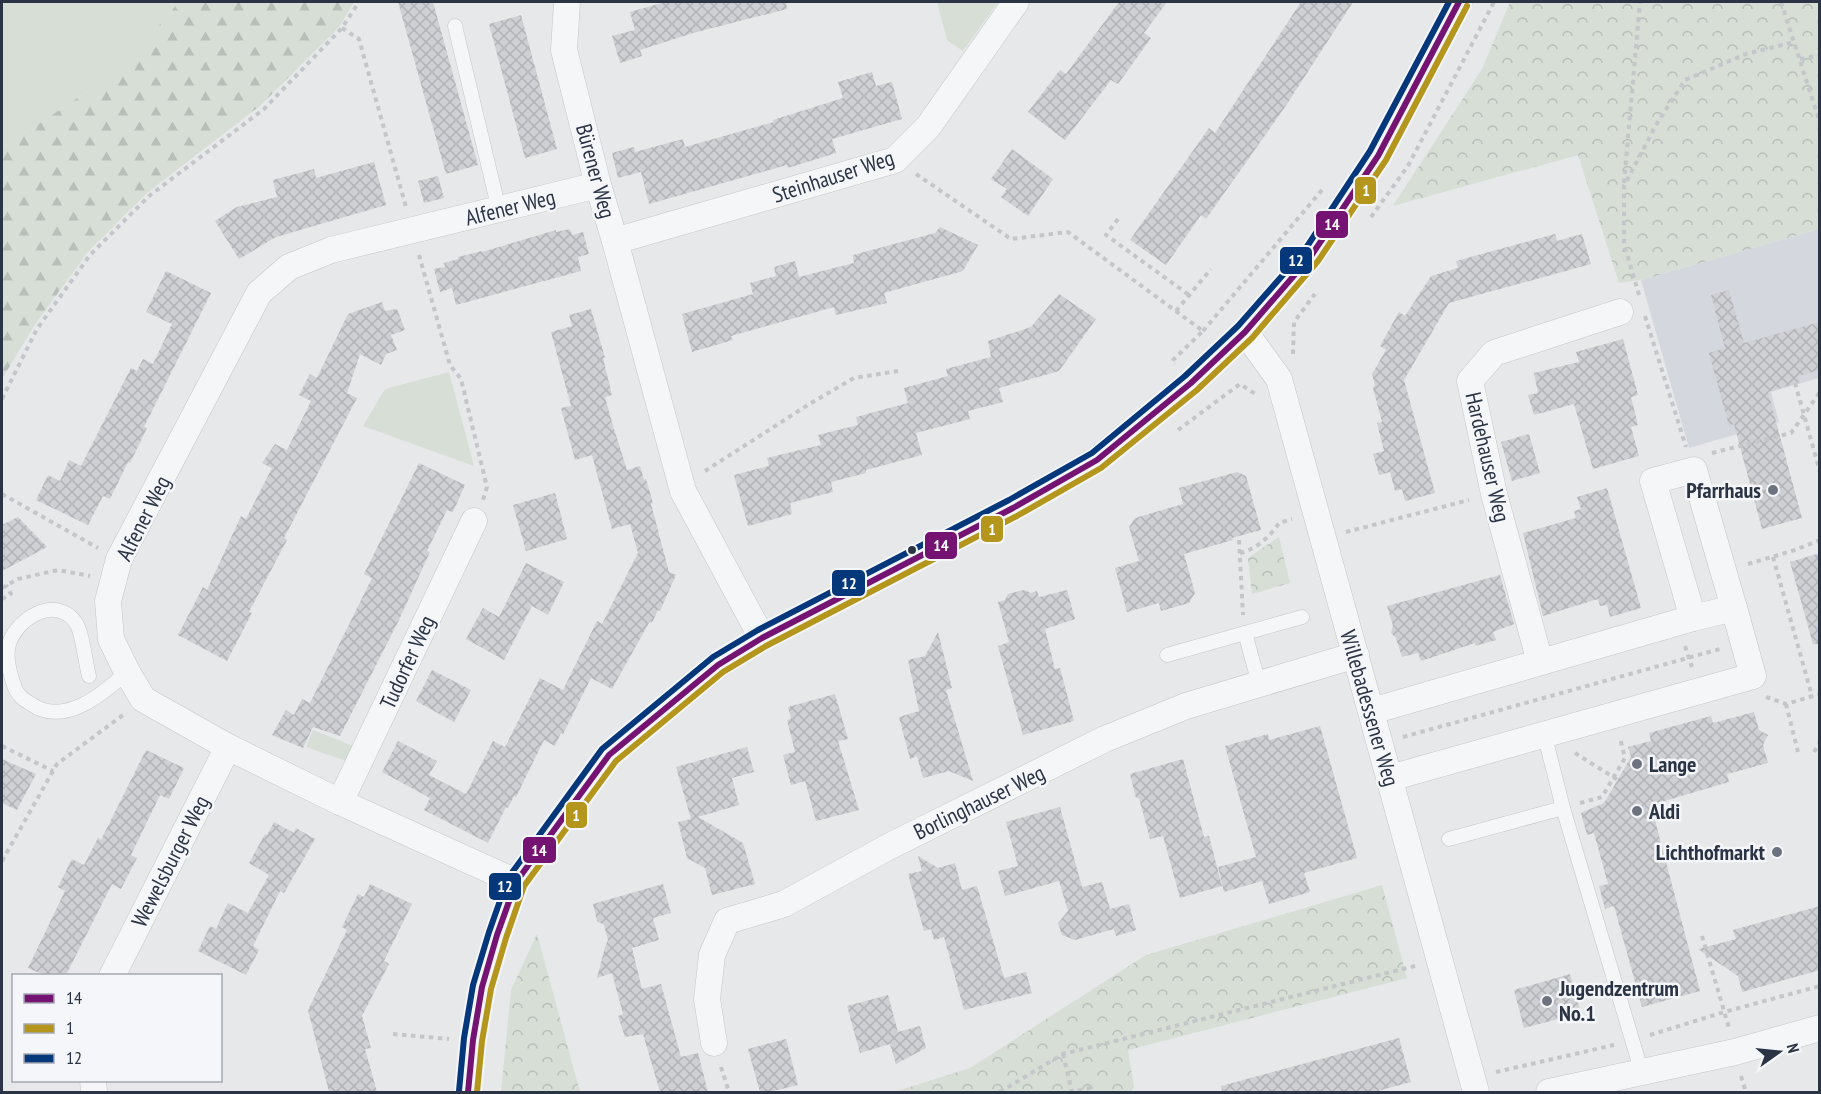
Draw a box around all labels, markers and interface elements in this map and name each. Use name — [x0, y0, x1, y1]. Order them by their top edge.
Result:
street label: Bürener Weg — [570, 121, 622, 221]
street label: Steinhauser Weg — [769, 143, 897, 209]
line badge: 1 — [1354, 176, 1377, 205]
text: 1 — [1362, 180, 1370, 200]
street label: Alfener Weg — [462, 182, 558, 232]
line badge: 14 — [1315, 210, 1349, 239]
text: 14 — [1324, 214, 1340, 234]
line badge: 12 — [1279, 246, 1313, 275]
text: 12 — [1288, 250, 1304, 270]
street label: Hardehauser Weg — [1459, 389, 1517, 525]
street label: Alfener Weg — [110, 471, 176, 565]
place label: Pfarrhaus — [1686, 476, 1761, 504]
marker: Pfarrhaus — [1766, 483, 1780, 497]
line badge: 1 — [980, 515, 1004, 543]
text: 1 — [988, 519, 996, 539]
line badge: 14 — [924, 531, 958, 560]
text: 14 — [933, 535, 949, 555]
unlabelled marker — [906, 544, 918, 556]
line badge: 12 — [831, 569, 866, 597]
text: 12 — [841, 573, 857, 593]
street label: Tudorfer Weg — [373, 611, 441, 713]
street label: Willebadessener Weg — [1334, 627, 1406, 789]
place label: Lange — [1649, 750, 1696, 778]
marker: Lange — [1630, 757, 1644, 771]
street label: Borlinghauser Weg — [909, 758, 1049, 846]
street label: Wewelsburger Weg — [125, 791, 215, 931]
place label: Aldi — [1648, 797, 1680, 825]
line badge: 1 — [565, 801, 588, 829]
marker: Aldi — [1630, 804, 1644, 818]
text: 1 — [572, 805, 580, 825]
line badge: 14 — [522, 836, 557, 864]
place label: Lichthofmarkt — [1656, 838, 1766, 866]
text: 14 — [531, 840, 547, 860]
marker: Lichthofmarkt — [1770, 845, 1784, 859]
line badge: 12 — [488, 872, 522, 901]
text: 12 — [497, 876, 513, 896]
legend — [12, 974, 222, 1082]
place label: Jugendzentrum No.1 — [1558, 974, 1679, 1027]
text: 14 — [66, 986, 82, 1009]
marker: Jugendzentrum No.1 — [1540, 994, 1554, 1008]
text: 1 — [66, 1016, 74, 1039]
north arrow — [1749, 1022, 1809, 1082]
text: N — [1783, 1041, 1804, 1055]
text: 12 — [66, 1046, 82, 1069]

